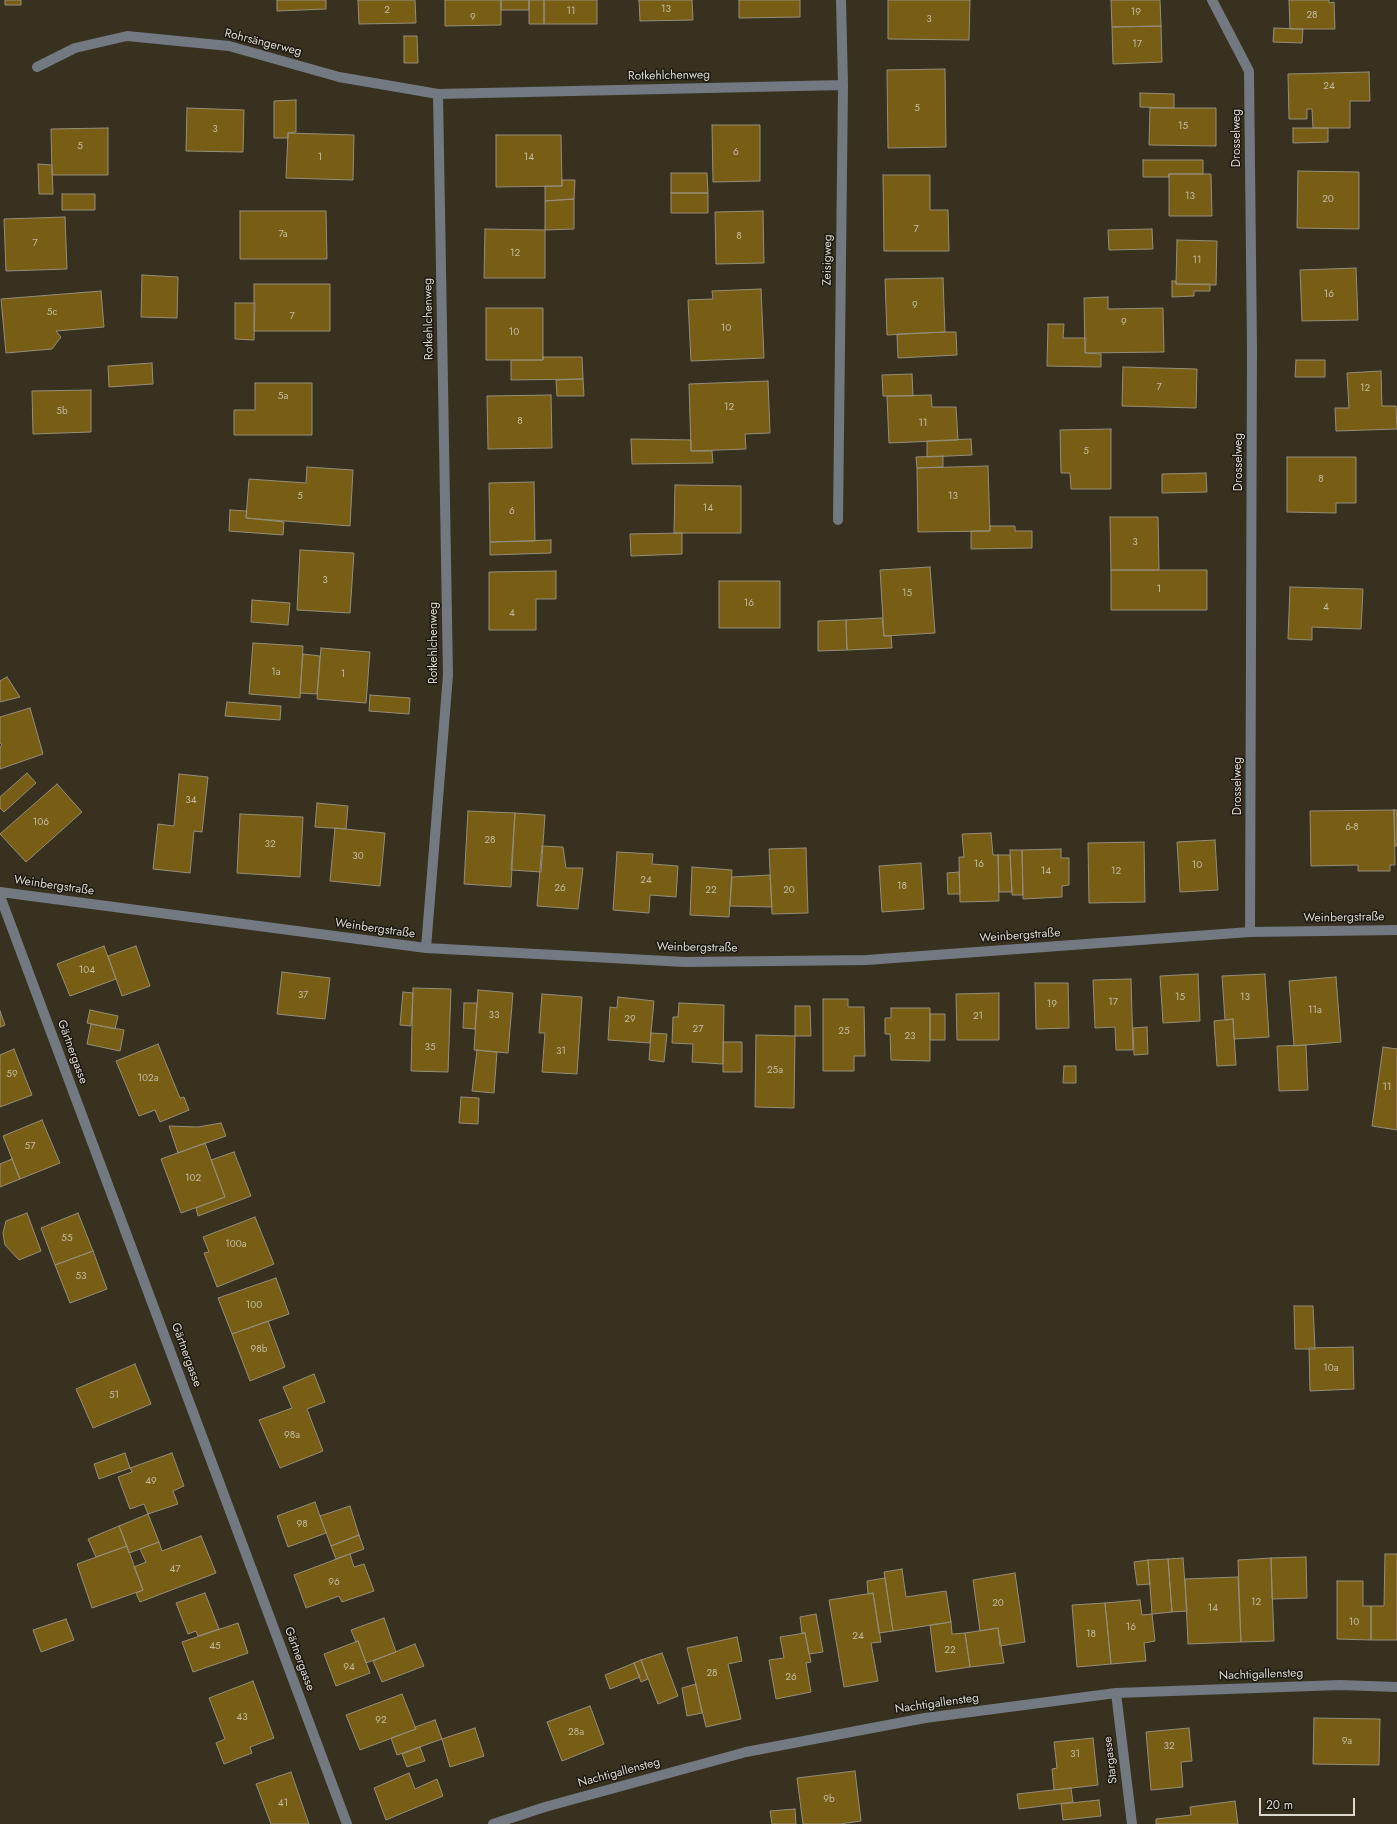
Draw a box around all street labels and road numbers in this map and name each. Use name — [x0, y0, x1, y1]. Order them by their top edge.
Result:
street label: Rohrsängerweg — [223, 26, 303, 60]
street label: Rotkehlchenweg — [628, 68, 710, 84]
street label: Drosselweg — [1230, 109, 1244, 167]
street label: Zeisigweg — [820, 234, 836, 286]
street label: Rotkehlchenweg — [421, 278, 437, 360]
street label: Drosselweg — [1232, 433, 1246, 491]
street label: Rotkehlchenweg — [427, 602, 441, 684]
street label: Drosselweg — [1231, 757, 1245, 815]
street label: Weinbergstraße — [13, 873, 95, 899]
street label: Weinbergstraße — [1303, 910, 1385, 926]
street label: Weinbergstraße — [334, 916, 416, 942]
street label: Weinbergstraße — [979, 926, 1061, 946]
street label: Weinbergstraße — [656, 940, 738, 956]
street label: Gärtnergasse — [54, 1018, 90, 1086]
street label: Gärtnergasse — [168, 1321, 204, 1389]
street label: Gärtnergasse — [281, 1625, 317, 1693]
street label: Nachtigallensteg — [1219, 1666, 1303, 1684]
street label: Nachtigallensteg — [894, 1691, 980, 1717]
street label: Stargasse — [1101, 1735, 1121, 1785]
street label: Nachtigallensteg — [576, 1755, 662, 1791]

